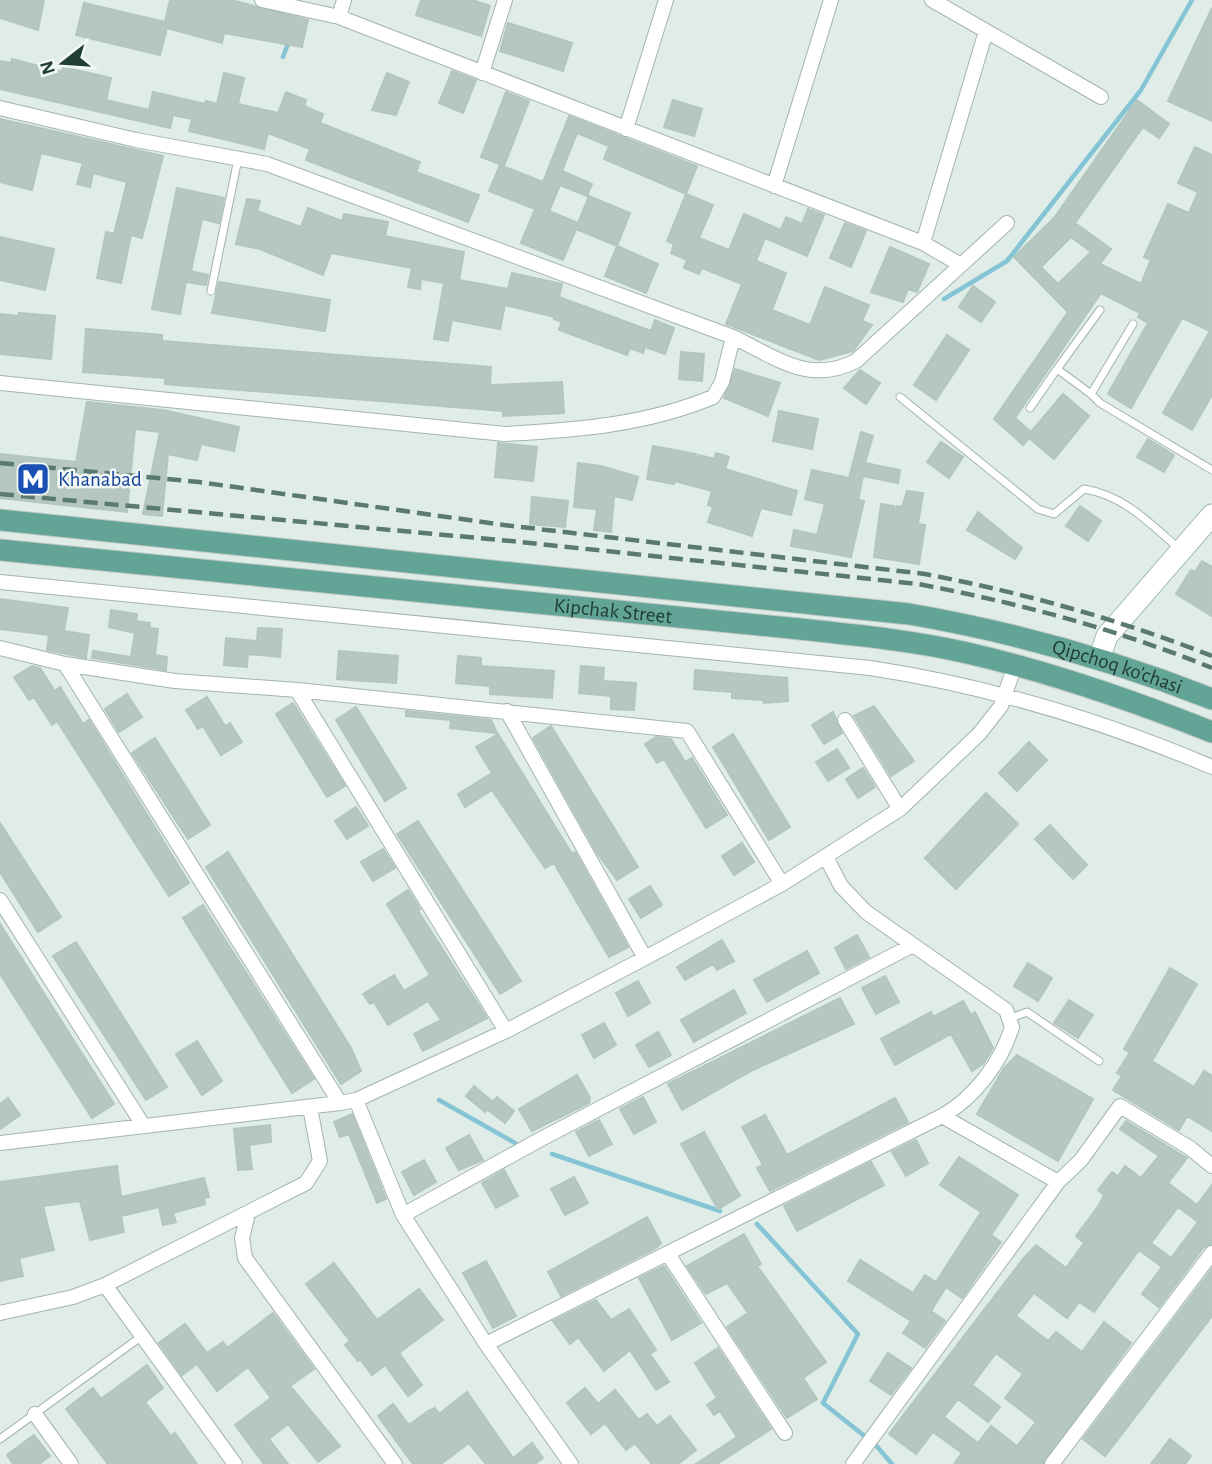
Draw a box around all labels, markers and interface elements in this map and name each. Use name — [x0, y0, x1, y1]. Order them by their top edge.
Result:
north arrow — [28, 28, 98, 98]
text: N — [37, 58, 59, 77]
metro station icon: Khanabad — [14, 460, 52, 498]
place label: Khanabad — [58, 469, 142, 490]
street label: Kipchak Street — [553, 595, 673, 627]
street label: Qipchoq ko'chasi — [1050, 636, 1185, 698]

